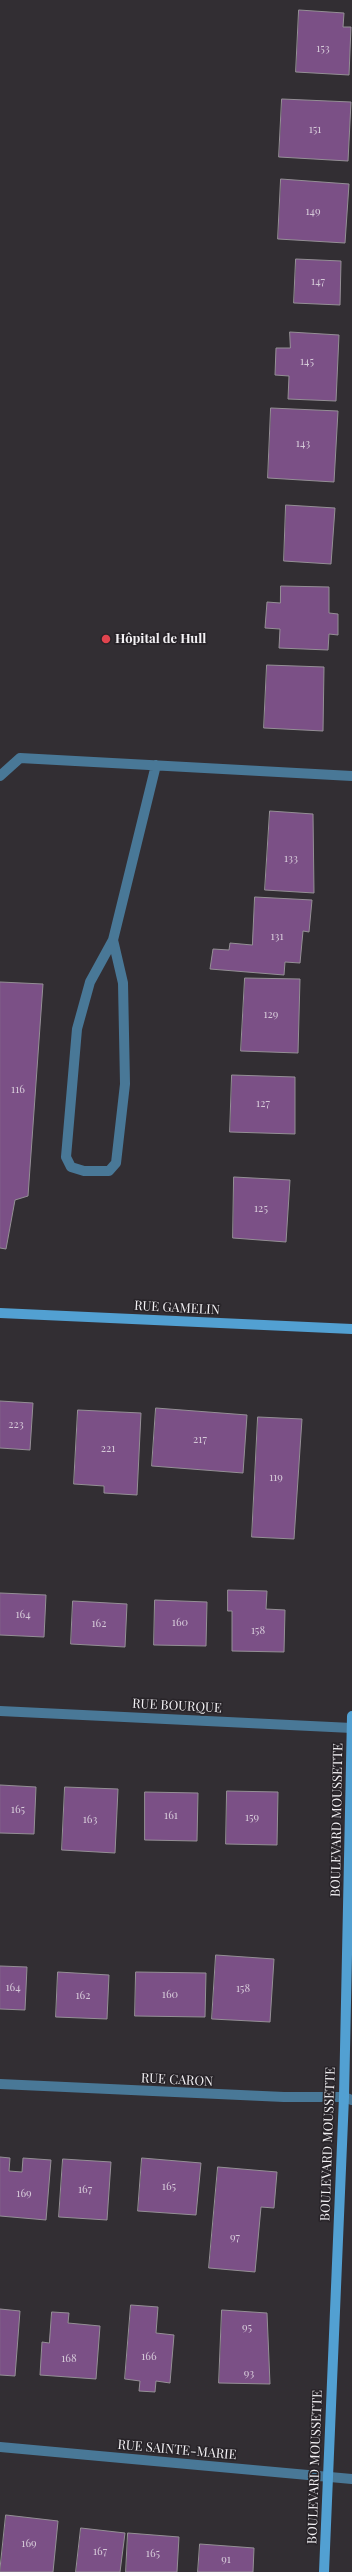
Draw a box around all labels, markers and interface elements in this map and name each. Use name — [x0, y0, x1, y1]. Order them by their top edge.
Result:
house number: 153 — [316, 42, 330, 56]
house number: 151 — [309, 123, 321, 137]
house number: 149 — [305, 205, 321, 219]
house number: 147 — [311, 275, 325, 289]
house number: 145 — [300, 355, 314, 369]
house number: 143 — [296, 437, 310, 451]
place label: Hôpital de Hull — [115, 631, 206, 647]
marker: Hôpital de Hull — [100, 633, 112, 645]
house number: 133 — [284, 852, 298, 866]
house number: 131 — [271, 930, 283, 944]
house number: 129 — [264, 1008, 278, 1022]
house number: 116 — [11, 1083, 25, 1097]
house number: 127 — [256, 1097, 270, 1111]
house number: 125 — [254, 1202, 268, 1216]
street label: RUE GAMELIN — [134, 1298, 220, 1318]
house number: 223 — [8, 1418, 24, 1432]
house number: 217 — [193, 1433, 207, 1447]
house number: 221 — [101, 1442, 115, 1456]
house number: 119 — [269, 1471, 283, 1485]
house number: 164 — [15, 1608, 31, 1622]
house number: 160 — [172, 1616, 188, 1630]
house number: 162 — [91, 1617, 107, 1631]
house number: 158 — [251, 1624, 265, 1638]
street label: RUE BOURQUE — [132, 1696, 222, 1716]
street label: BOULEVARD MOUSSETTE — [328, 1743, 346, 1897]
house number: 165 — [11, 1803, 25, 1817]
house number: 161 — [164, 1809, 178, 1823]
house number: 159 — [245, 1811, 259, 1825]
house number: 163 — [83, 1813, 97, 1827]
house number: 164 — [5, 1981, 21, 1995]
house number: 158 — [236, 1982, 250, 1996]
house number: 160 — [162, 1988, 178, 2002]
house number: 162 — [75, 1989, 91, 2003]
street label: BOULEVARD MOUSSETTE — [318, 2067, 338, 2221]
street label: RUE CARON — [140, 2070, 214, 2090]
house number: 165 — [162, 2180, 176, 2194]
house number: 167 — [78, 2183, 92, 2197]
house number: 169 — [16, 2187, 32, 2201]
house number: 97 — [230, 2231, 240, 2245]
house number: 95 — [242, 2321, 252, 2335]
house number: 166 — [141, 2350, 157, 2364]
house number: 168 — [61, 2352, 77, 2366]
house number: 93 — [244, 2367, 254, 2381]
street label: BOULEVARD MOUSSETTE — [305, 2390, 325, 2544]
street label: RUE SAINTE-MARIE — [117, 2437, 237, 2463]
house number: 169 — [21, 2537, 37, 2551]
house number: 167 — [93, 2545, 107, 2559]
house number: 165 — [146, 2547, 160, 2561]
house number: 91 — [221, 2553, 231, 2567]

